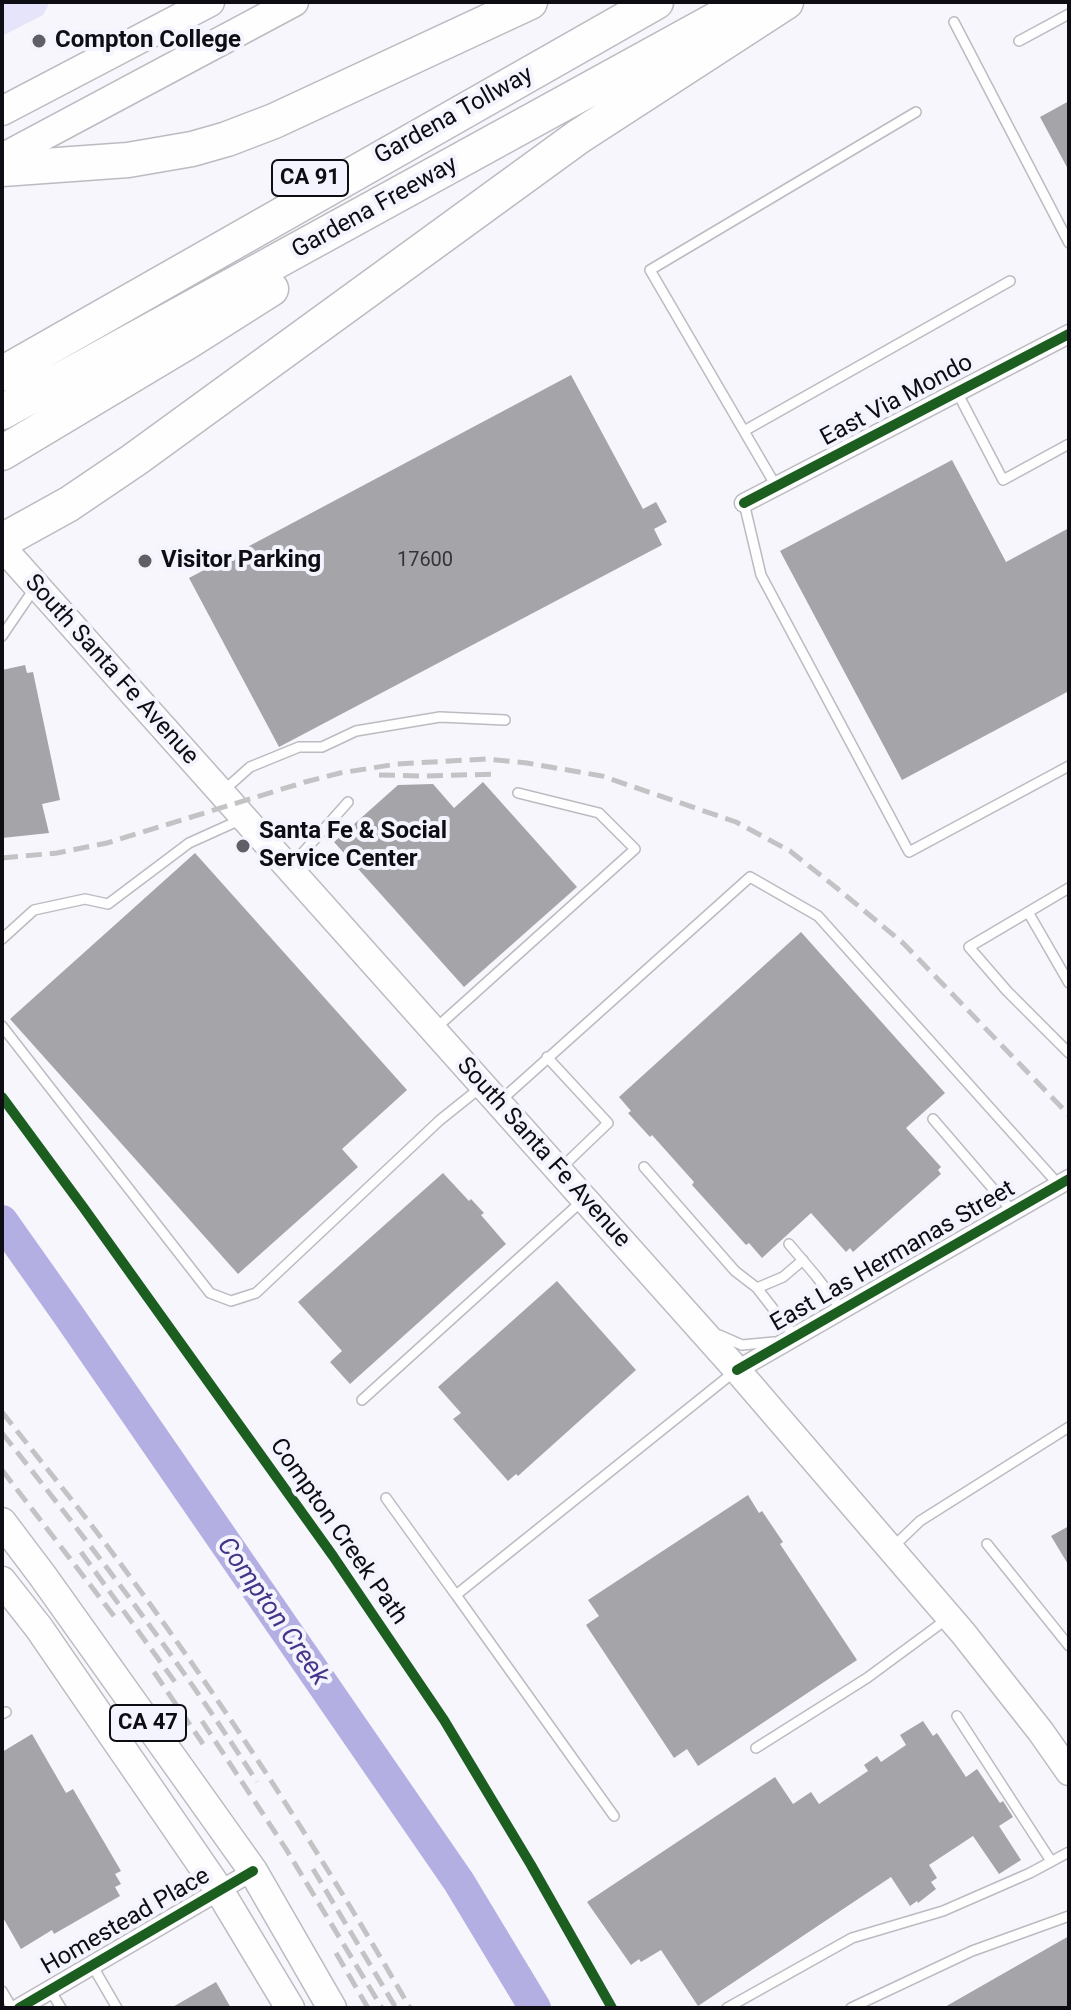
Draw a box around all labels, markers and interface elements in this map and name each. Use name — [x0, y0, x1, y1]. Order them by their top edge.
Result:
place label: Compton College — [55, 27, 241, 55]
marker: Compton College — [30, 32, 48, 50]
street label: Gardena Tollway — [370, 61, 538, 171]
street label: Gardena Freeway — [287, 151, 463, 265]
road number: CA 91 — [272, 160, 348, 196]
street label: East Via Mondo — [816, 349, 978, 453]
place label: Visitor Parking — [161, 547, 321, 575]
house number: 17600 — [397, 549, 453, 573]
marker: Visitor Parking — [136, 552, 154, 570]
street label: South Santa Fe Avenue — [18, 569, 204, 771]
place label: Santa Fe & Social Service Center — [259, 818, 447, 874]
marker: Santa Fe & Social Service Center — [234, 837, 252, 855]
street label: South Santa Fe Avenue — [450, 1052, 636, 1254]
street label: East Las Hermanas Street — [766, 1175, 1020, 1339]
street label: Compton Creek Path — [263, 1433, 413, 1631]
water label: Compton Creek — [209, 1532, 335, 1692]
road number: CA 47 — [110, 1705, 186, 1741]
street label: Homestead Place — [37, 1862, 215, 1982]

